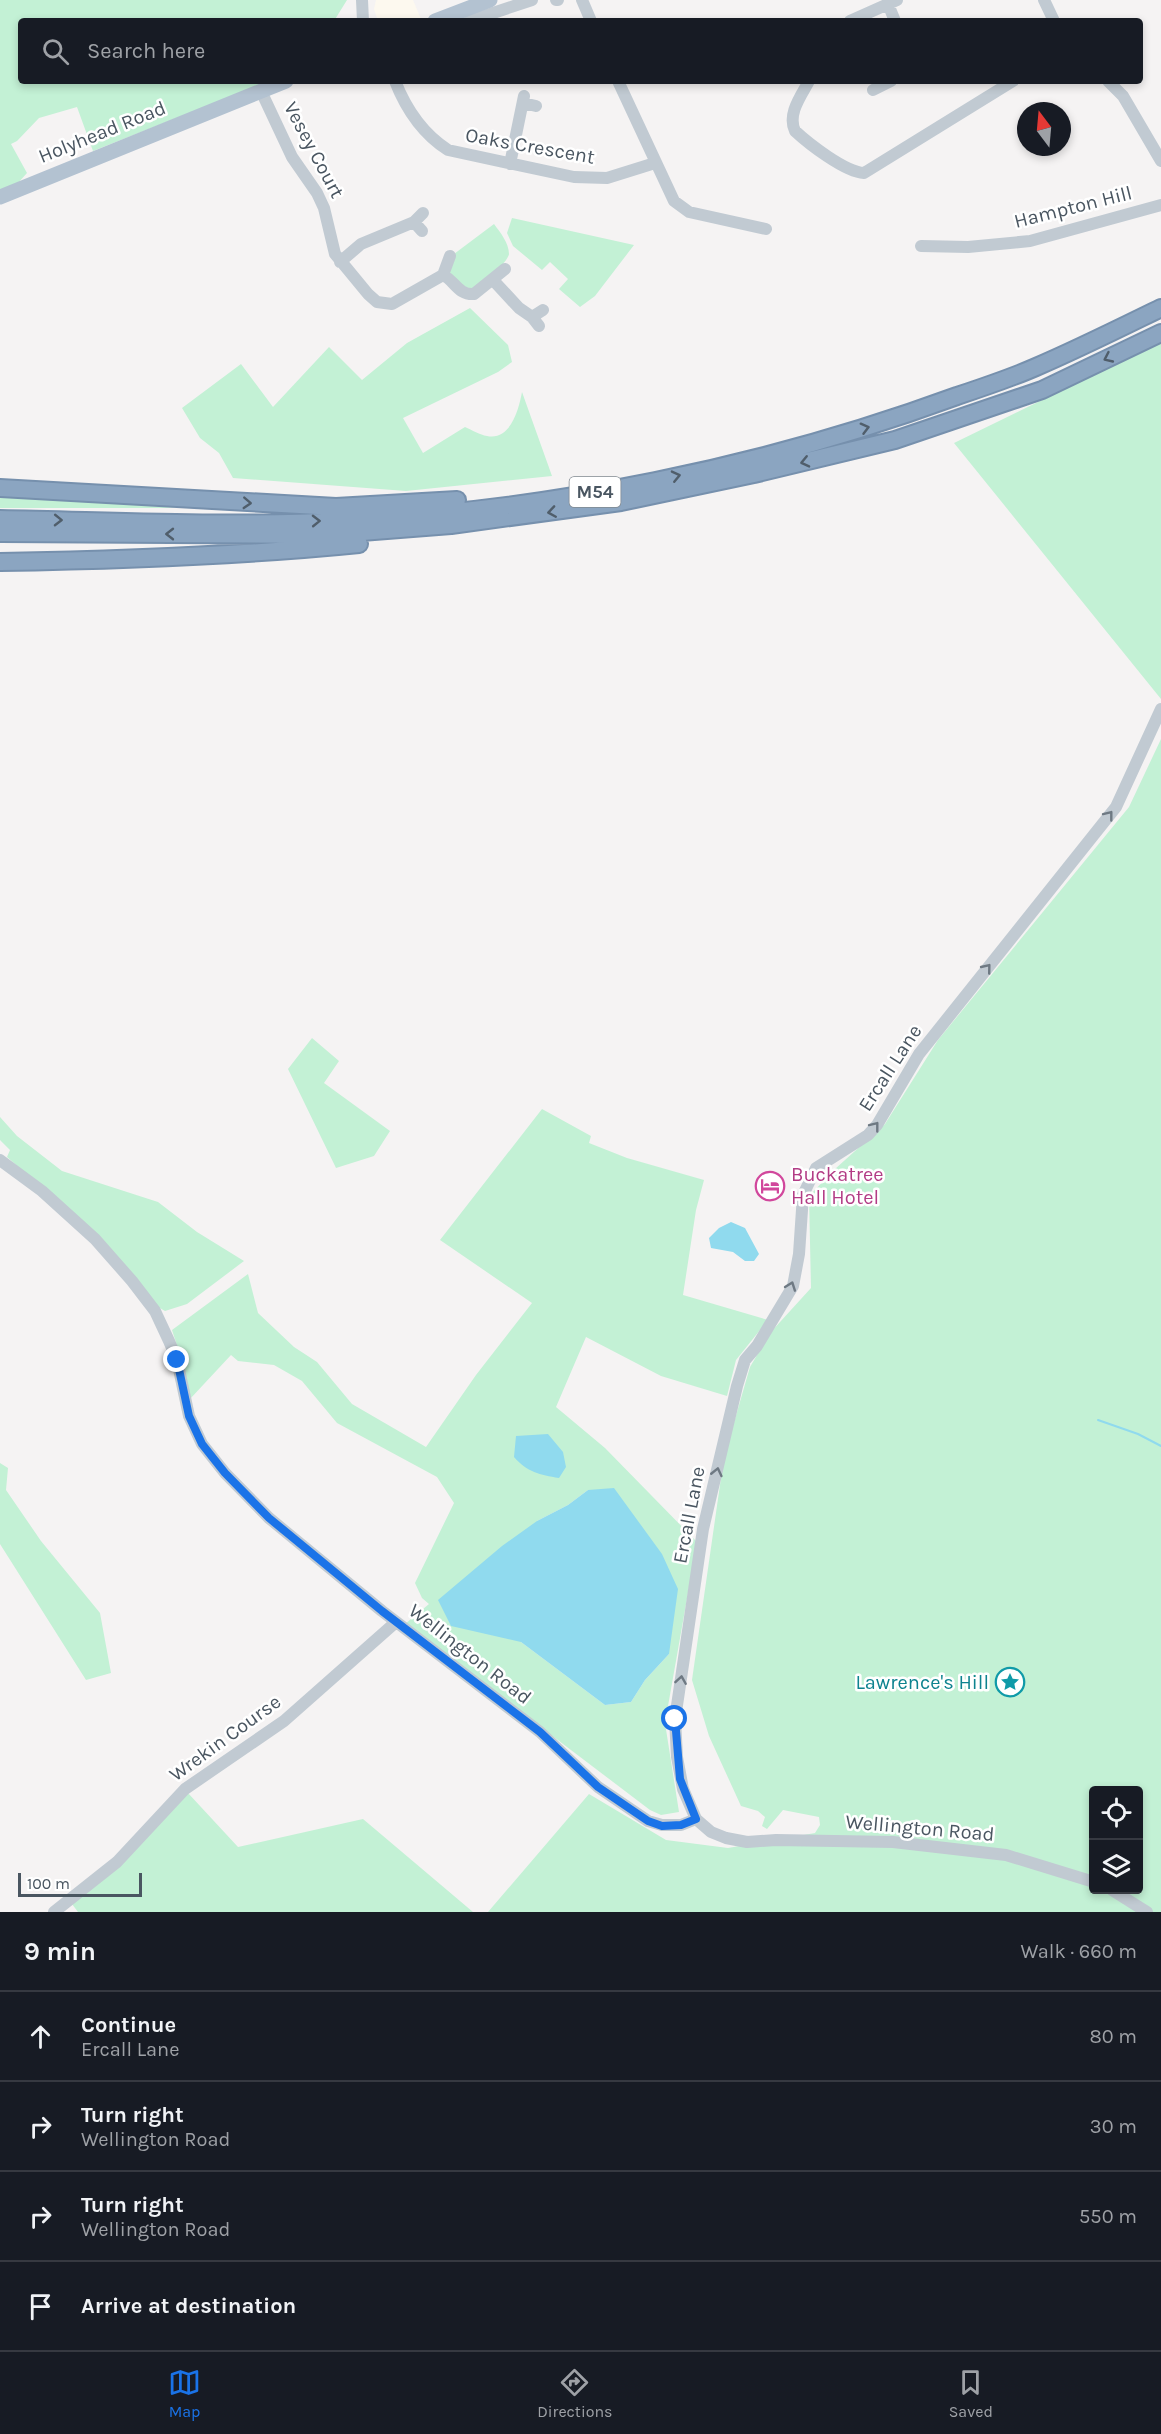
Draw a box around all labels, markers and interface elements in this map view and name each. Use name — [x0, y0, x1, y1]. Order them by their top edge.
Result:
search box — [18, 18, 1143, 84]
icon: search — [39, 35, 72, 68]
text: Search here — [87, 38, 205, 64]
street label: Holyhead Road — [35, 96, 169, 168]
street label: Vesey Court — [279, 98, 349, 203]
north arrow — [1017, 102, 1071, 156]
street label: Oaks Crescent — [464, 123, 597, 169]
street label: Hampton Hill — [1012, 181, 1134, 233]
one-way arrow — [1104, 351, 1115, 363]
one-way arrow — [859, 423, 870, 435]
one-way arrow — [800, 454, 810, 467]
one-way arrow — [671, 470, 681, 483]
road number: M54 — [570, 477, 620, 507]
one-way arrow — [243, 497, 252, 510]
one-way arrow — [548, 506, 557, 518]
one-way arrow — [54, 514, 63, 526]
one-way arrow — [312, 515, 321, 528]
one-way arrow — [165, 528, 174, 541]
one-way arrow — [1101, 811, 1112, 822]
one-way arrow — [980, 963, 991, 974]
street label: Ercall Lane — [854, 1020, 926, 1116]
one-way arrow — [868, 1122, 879, 1133]
place label: Buckatree Hall Hotel — [791, 1163, 883, 1209]
hotel icon: Buckatree Hall Hotel — [754, 1170, 786, 1202]
one-way arrow — [784, 1281, 797, 1292]
route end — [163, 1346, 189, 1372]
street label: Ercall Lane — [668, 1464, 710, 1566]
one-way arrow — [709, 1467, 722, 1477]
street label: Wellington Road — [404, 1599, 536, 1709]
place icon: Lawrence's Hill — [994, 1666, 1026, 1698]
place label: Lawrence's Hill — [855, 1671, 989, 1694]
one-way arrow — [674, 1676, 686, 1685]
street label: Wrekin Course — [165, 1690, 285, 1786]
route start — [661, 1705, 687, 1731]
map controls — [1089, 1786, 1143, 1894]
button: locate — [1089, 1786, 1143, 1840]
street label: Wellington Road — [845, 1810, 995, 1846]
button: layers — [1089, 1840, 1143, 1894]
scale bar — [18, 1870, 142, 1898]
text: 100 m — [27, 1874, 70, 1893]
text: 9 min — [24, 1936, 96, 1967]
text: Walk · 660 m — [1021, 1940, 1137, 1963]
text: Continue — [81, 2012, 176, 2038]
icon: ahead — [24, 2020, 57, 2053]
text: 80 m — [1089, 2025, 1137, 2048]
text: Ercall Lane — [81, 2038, 179, 2061]
text: Turn right — [81, 2102, 184, 2128]
icon: right — [24, 2110, 57, 2143]
text: 30 m — [1090, 2115, 1137, 2138]
text: Wellington Road — [81, 2128, 230, 2151]
text: Turn right — [81, 2192, 184, 2218]
icon: right — [24, 2200, 57, 2233]
text: 550 m — [1079, 2205, 1137, 2228]
text: Wellington Road — [81, 2218, 230, 2241]
icon: arrive — [24, 2290, 57, 2323]
text: Arrive at destination — [81, 2293, 296, 2319]
tab: Map — [168, 2366, 201, 2421]
tab: Directions — [537, 2366, 612, 2421]
tab: Saved — [949, 2366, 993, 2421]

